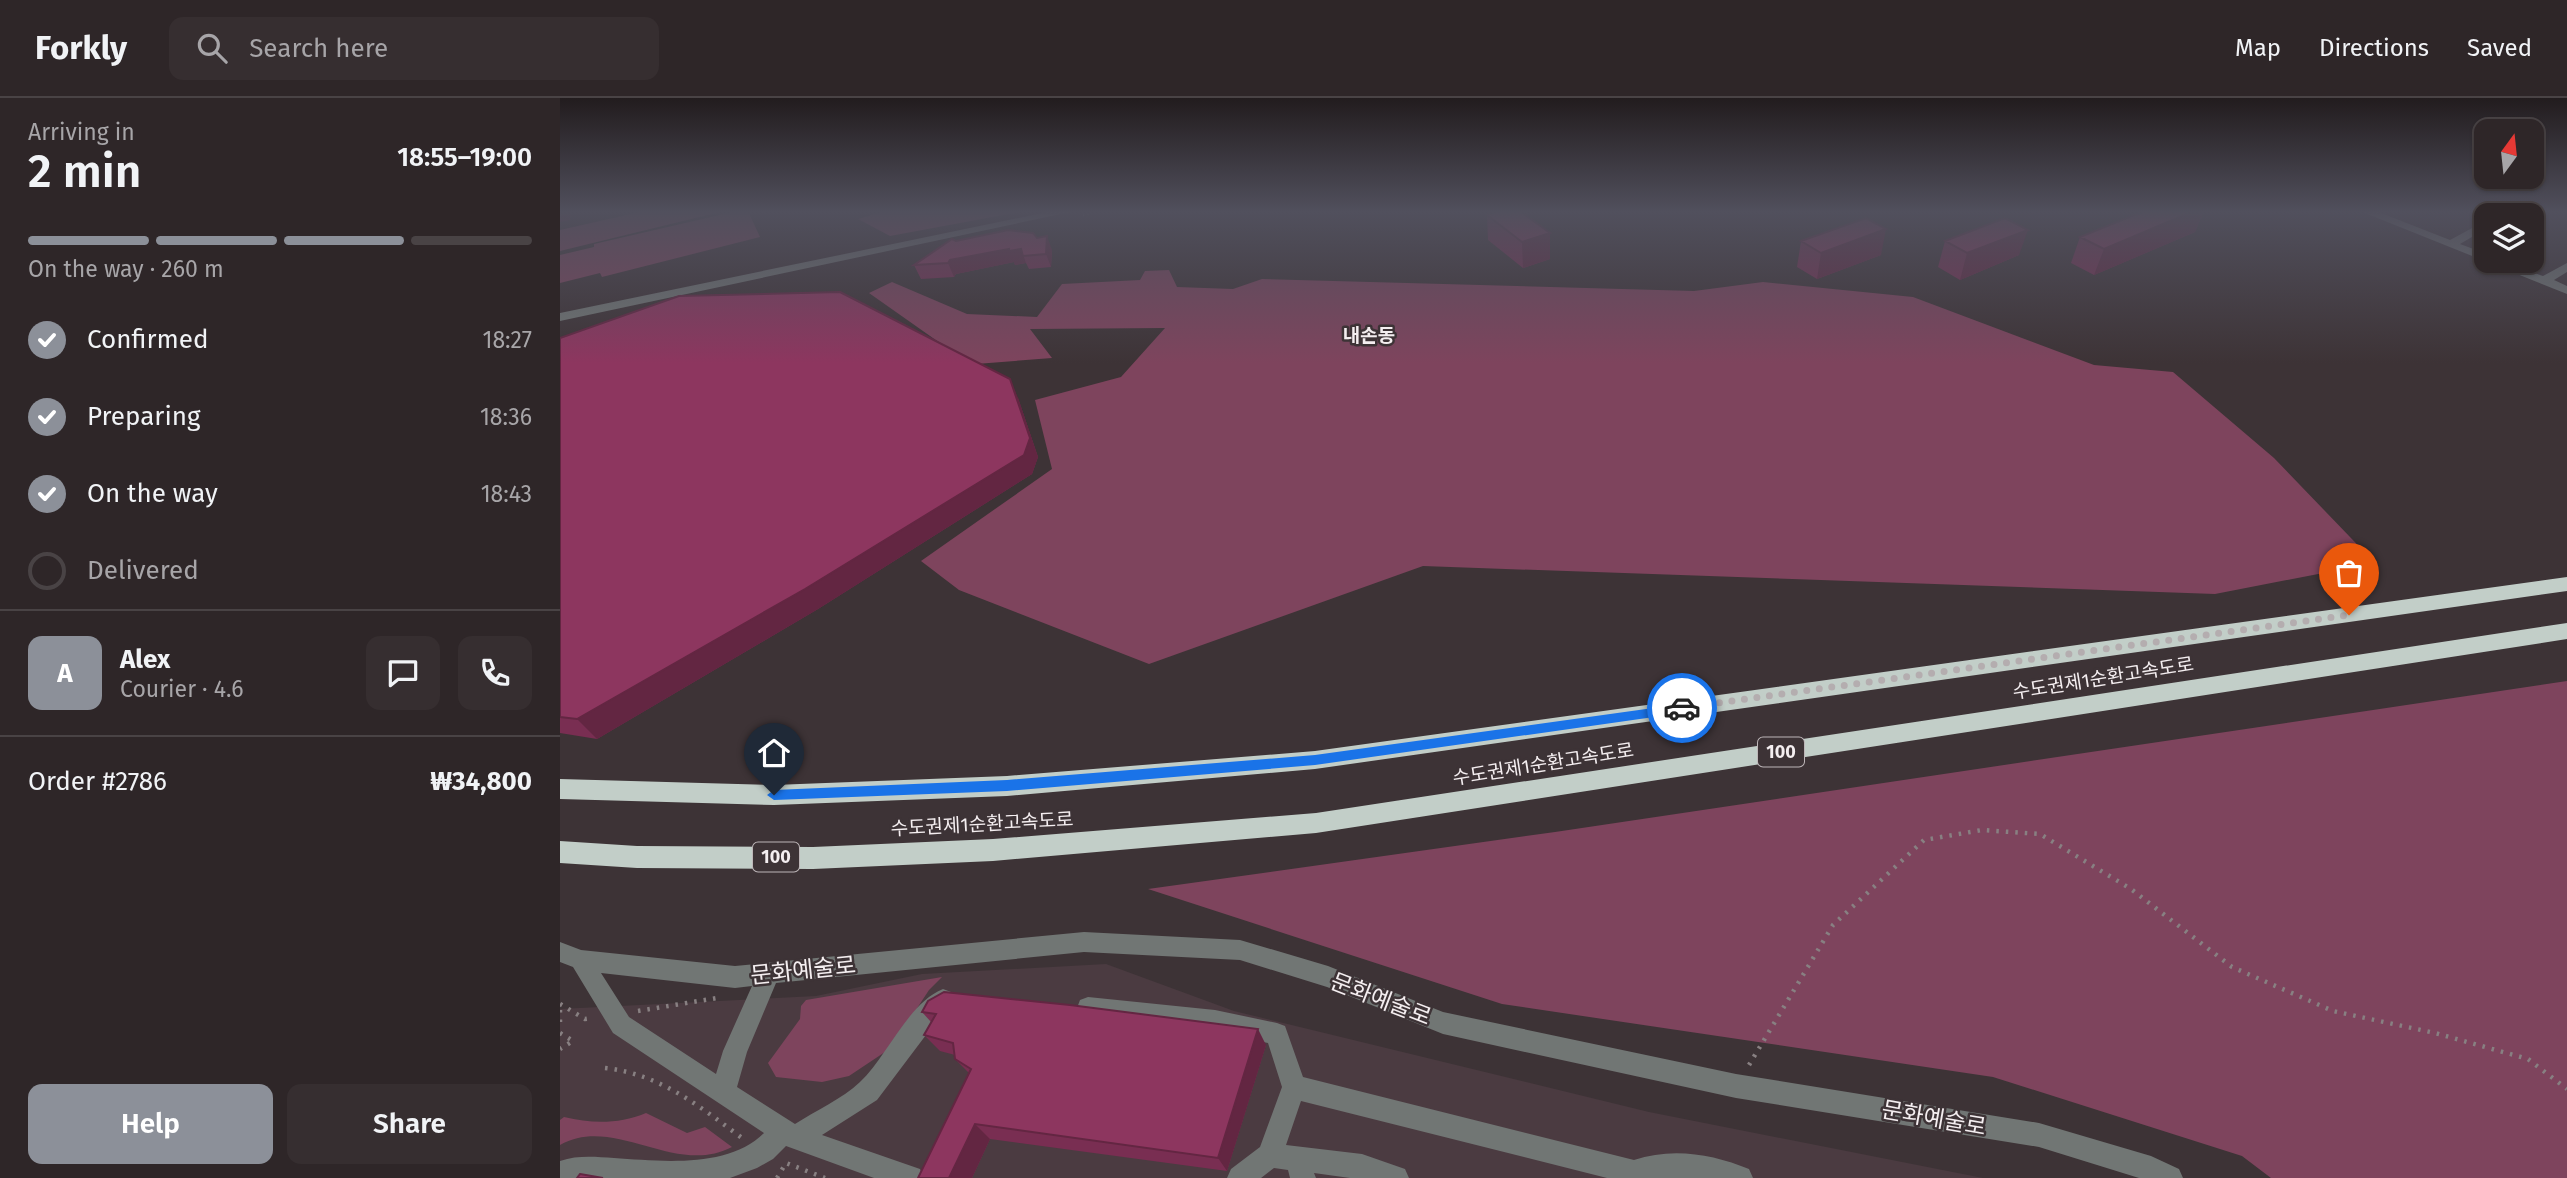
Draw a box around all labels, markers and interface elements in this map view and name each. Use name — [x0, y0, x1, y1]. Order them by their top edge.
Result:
search box — [169, 17, 659, 80]
text: Forkly — [35, 28, 127, 68]
icon: search — [193, 29, 231, 67]
text: Search here — [249, 33, 388, 64]
text: Map — [2235, 34, 2281, 62]
text: Directions — [2319, 34, 2429, 62]
text: Saved — [2467, 34, 2532, 62]
text: Arriving in — [28, 118, 135, 146]
north arrow — [2474, 119, 2544, 189]
map controls — [2474, 119, 2544, 273]
text: 18:55–19:00 — [397, 142, 532, 173]
text: 2 min — [28, 144, 141, 199]
button: layers — [2474, 203, 2544, 273]
text: On the way · 260 m — [28, 255, 224, 283]
icon: check — [28, 321, 66, 359]
text: Confirmed — [87, 324, 208, 355]
district label: 내손동 — [1343, 324, 1395, 347]
text: 18:27 — [482, 326, 532, 354]
icon: check — [28, 398, 66, 436]
text: Preparing — [87, 401, 200, 432]
text: 18:36 — [480, 403, 532, 431]
icon: check — [28, 475, 66, 513]
text: On the way — [87, 478, 218, 509]
text: 18:43 — [481, 480, 532, 508]
pin — [2319, 543, 2379, 615]
icon: bag — [2330, 554, 2368, 592]
text: Delivered — [87, 555, 199, 586]
button: chat — [366, 636, 440, 710]
button: phone — [458, 636, 532, 710]
text: Alex — [120, 644, 170, 675]
street label: 수도권제1순환고속도로 — [2011, 652, 2195, 704]
text: A — [57, 658, 73, 689]
courier — [1647, 673, 1717, 743]
text: Courier · 4.6 — [120, 675, 244, 703]
icon: car — [1663, 689, 1701, 727]
pin — [744, 723, 804, 795]
icon: home — [755, 734, 793, 772]
street label: 수도권제1순환고속도로 — [1451, 738, 1635, 790]
road number: 100 — [1758, 738, 1804, 766]
text: Order #2786 — [28, 766, 167, 797]
text: ₩34,800 — [430, 766, 532, 797]
street label: 수도권제1순환고속도로 — [890, 808, 1074, 840]
road number: 100 — [753, 842, 799, 872]
street label: 문화예술로 — [749, 951, 857, 989]
street label: 문화예술로 — [1327, 967, 1435, 1031]
button: Help — [28, 1084, 273, 1164]
button: Share — [287, 1084, 532, 1164]
street label: 문화예술로 — [1879, 1095, 1989, 1141]

